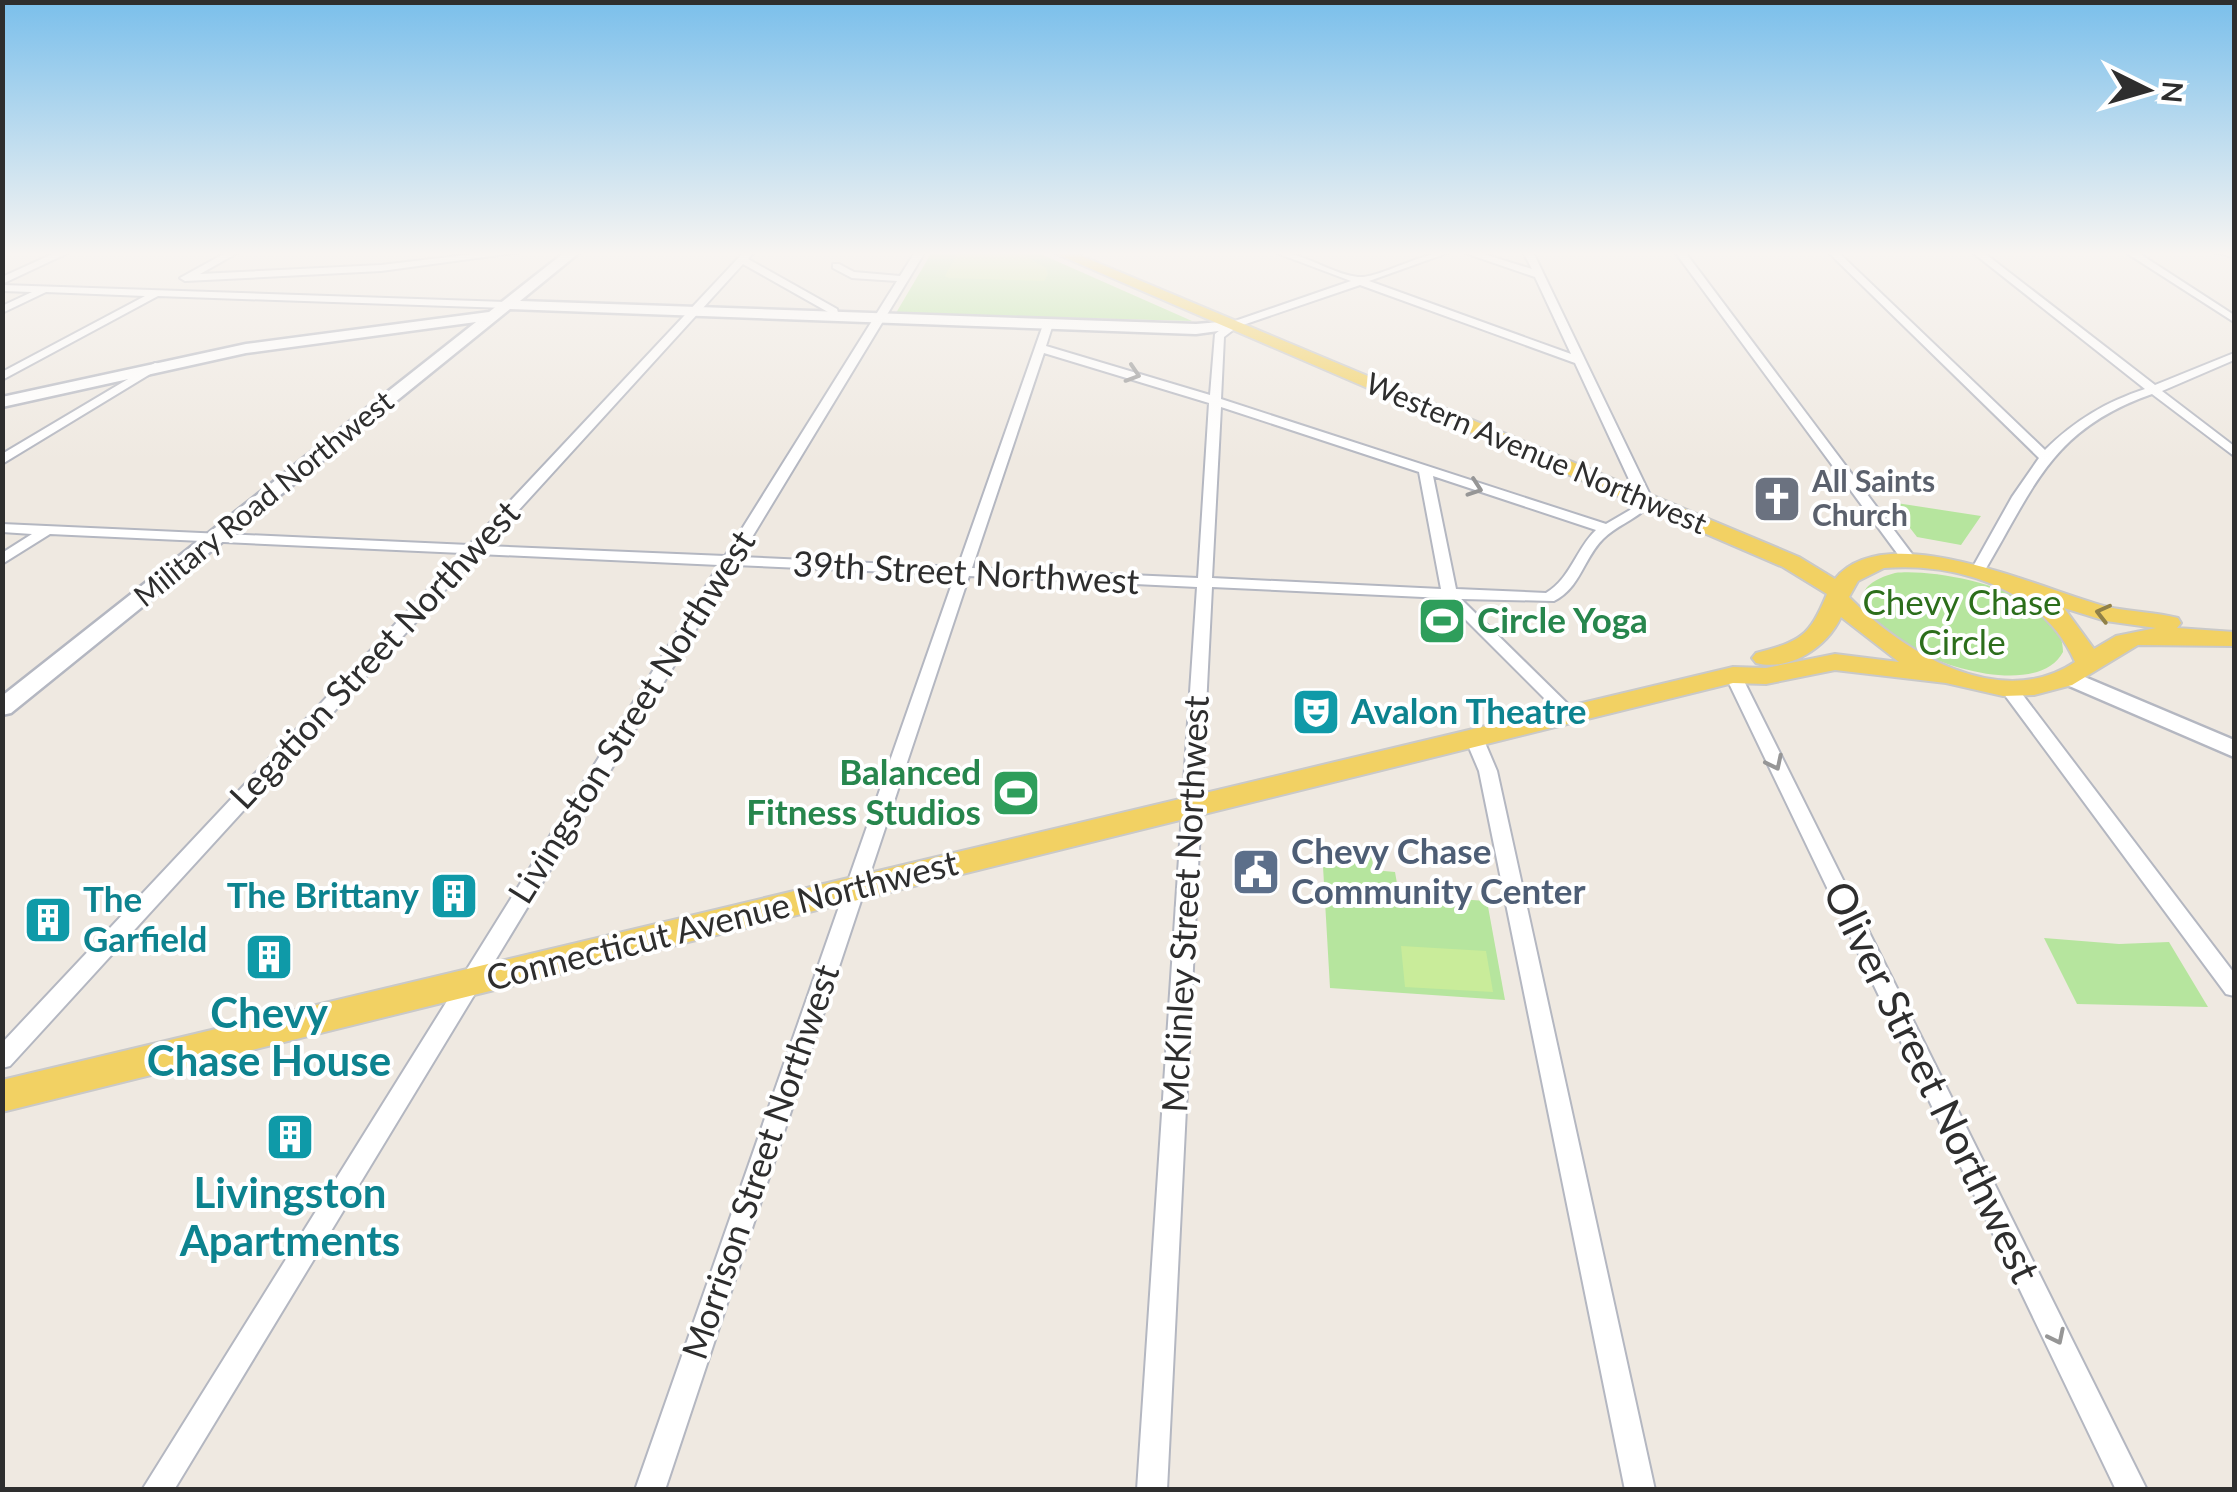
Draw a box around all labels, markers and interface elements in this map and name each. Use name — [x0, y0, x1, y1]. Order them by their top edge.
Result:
north arrow — [2097, 40, 2197, 140]
text: N — [2155, 80, 2191, 104]
one-way arrow — [1124, 363, 1141, 383]
street label: Western Avenue Northwest — [1361, 364, 1713, 540]
street label: Military Road Northwest — [126, 382, 400, 613]
place label: All Saints Church — [1811, 462, 1935, 532]
church icon: All Saints Church — [1751, 473, 1803, 525]
one-way arrow — [1466, 476, 1483, 496]
street label: Legation Street Northwest — [220, 491, 528, 816]
street label: Livingston Street Northwest — [498, 521, 763, 910]
street label: 39th Street Northwest — [792, 541, 1141, 601]
park label: Chevy Chase Circle — [1862, 580, 2062, 662]
sports icon: Circle Yoga — [1416, 595, 1468, 647]
place label: Circle Yoga — [1477, 598, 1648, 640]
one-way arrow — [2095, 604, 2112, 625]
theatre icon: Avalon Theatre — [1290, 686, 1342, 738]
place label: Avalon Theatre — [1350, 689, 1587, 731]
street label: McKinley Street Northwest — [1152, 694, 1216, 1113]
place label: Balanced Fitness Studios — [746, 750, 981, 832]
one-way arrow — [1763, 752, 1783, 770]
sports icon: Balanced Fitness Studios — [990, 767, 1042, 819]
place label: Chevy Chase Community Center — [1291, 829, 1586, 911]
street label: Connecticut Avenue Northwest — [481, 840, 962, 998]
public building icon: Chevy Chase Community Center — [1230, 846, 1282, 898]
building icon: The Brittany — [428, 870, 480, 922]
place label: The Brittany — [227, 873, 420, 915]
street label: Oliver Street Northwest — [1814, 873, 2052, 1290]
place label: The Garfield — [83, 877, 207, 959]
building icon: The Garfield — [22, 894, 74, 946]
building icon: Chevy Chase House — [243, 931, 295, 983]
street label: Morrison Street Northwest — [672, 958, 847, 1364]
place label: Chevy Chase House — [147, 987, 391, 1085]
building icon: Livingston Apartments — [264, 1111, 316, 1163]
place label: Livingston Apartments — [179, 1167, 400, 1265]
one-way arrow — [2045, 1327, 2064, 1345]

